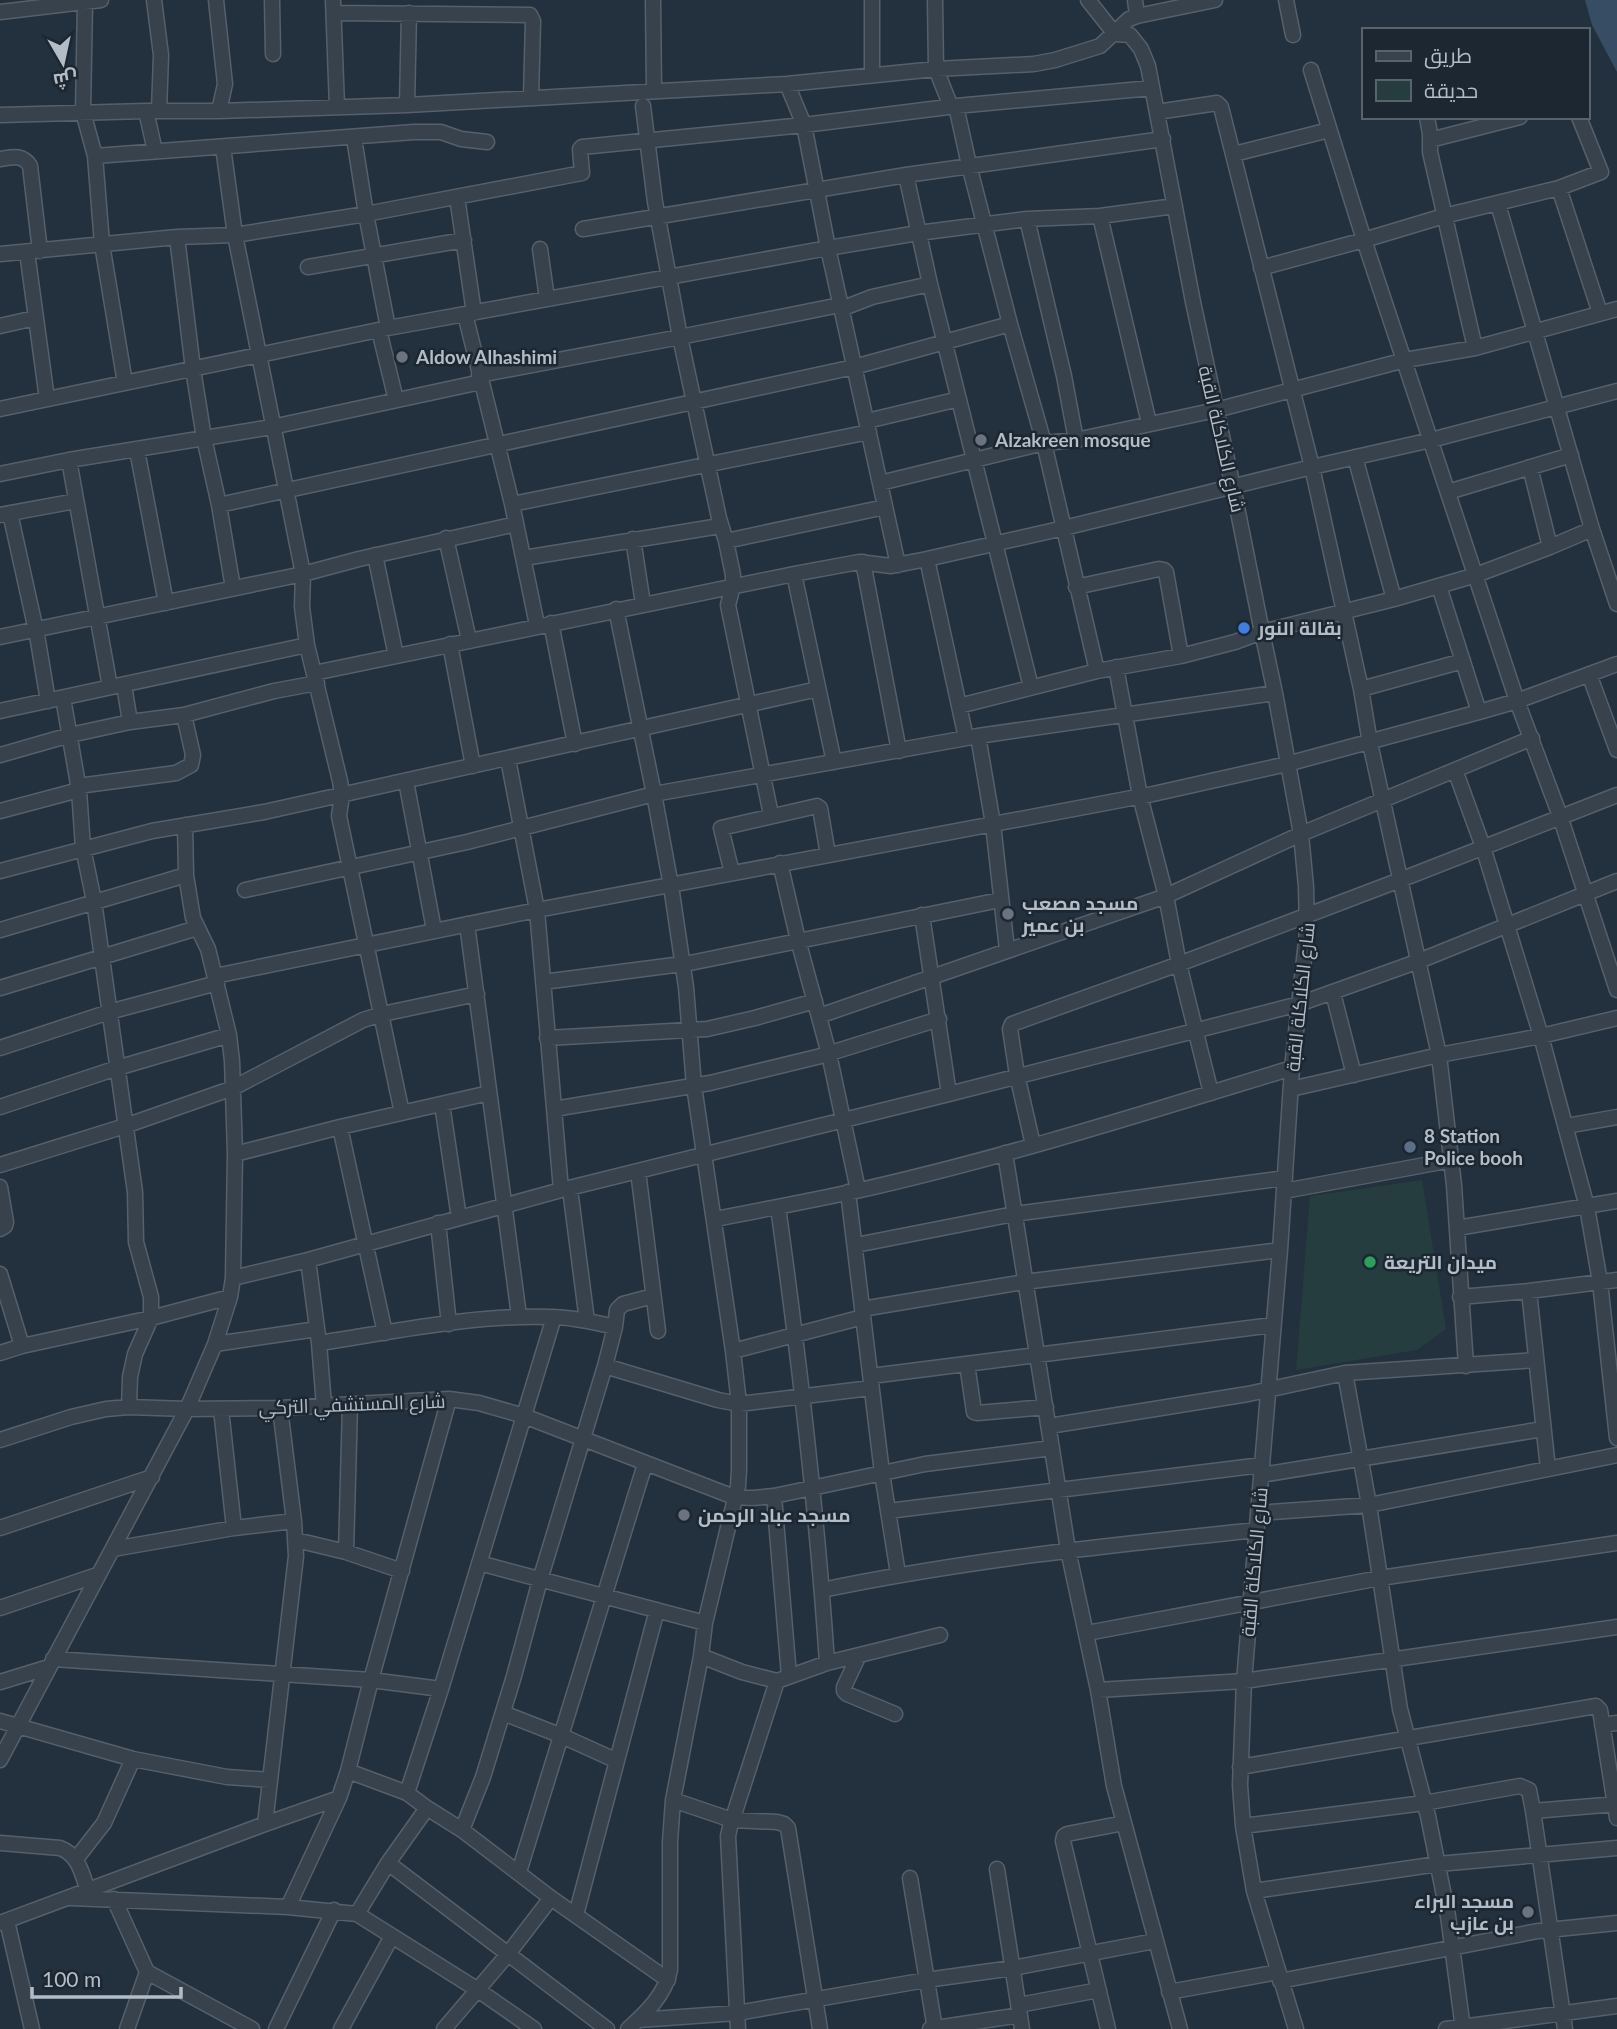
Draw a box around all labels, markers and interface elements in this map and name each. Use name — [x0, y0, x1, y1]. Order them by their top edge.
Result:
north arrow — [28, 28, 98, 98]
legend — [1362, 28, 1589, 119]
text: طريق — [1424, 42, 1472, 69]
text: ش — [52, 66, 80, 94]
text: حديقة — [1424, 77, 1478, 102]
place label: Aldow Alhashimi — [415, 345, 557, 368]
marker: Aldow Alhashimi — [394, 349, 410, 365]
street label: شارع الكلاكلة القبة — [1192, 363, 1251, 515]
place label: Alzakreen mosque — [994, 428, 1151, 451]
marker: Alzakreen mosque — [973, 432, 989, 448]
place label: بقالة النور — [1257, 616, 1342, 640]
marker: بقالة النور — [1236, 620, 1252, 636]
place label: مسجد مصعب بن عمير — [1021, 891, 1138, 937]
marker: مسجد مصعب بن عمير — [1000, 906, 1016, 922]
street label: شارع الكلاكلة القبة — [1280, 921, 1322, 1073]
place label: 8 Station Police booh — [1424, 1124, 1523, 1169]
marker: 8 Station Police booh — [1402, 1139, 1418, 1155]
place label: ميدان التريعة — [1384, 1250, 1497, 1274]
marker: ميدان التريعة — [1362, 1254, 1378, 1270]
street label: شارع المستشفي التركي — [258, 1389, 446, 1422]
street label: شارع الكلاكلة القبة — [1236, 1486, 1274, 1638]
place label: مسجد عباد الرحمن — [698, 1503, 850, 1527]
marker: مسجد عباد الرحمن — [676, 1507, 692, 1523]
place label: مسجد البراء بن عازب — [1414, 1889, 1514, 1936]
marker: مسجد البراء بن عازب — [1520, 1904, 1536, 1920]
scale bar — [32, 1955, 180, 1999]
text: 100 m — [42, 1966, 101, 1991]

